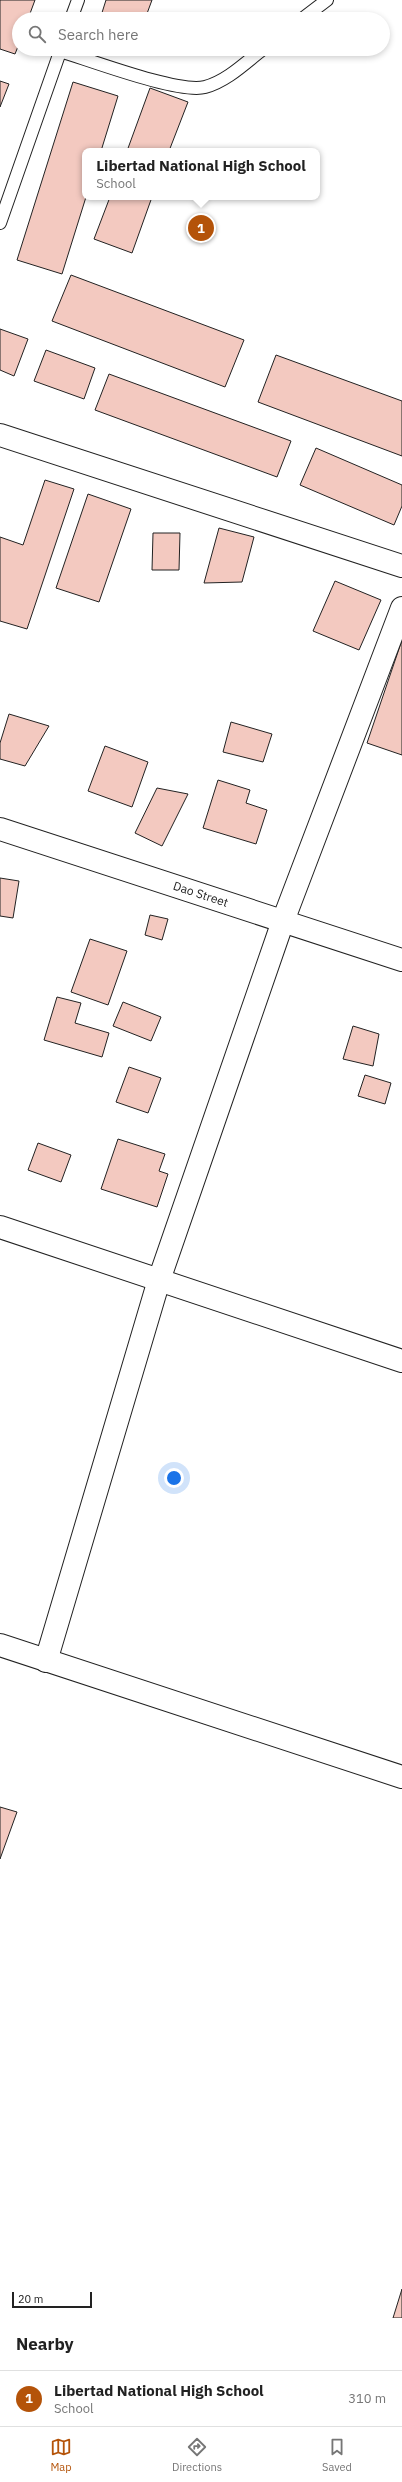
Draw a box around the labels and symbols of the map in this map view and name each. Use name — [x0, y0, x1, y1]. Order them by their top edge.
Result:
pin: 1 — [188, 213, 214, 243]
street label: Dao Street — [171, 878, 230, 910]
your location — [164, 1468, 184, 1488]
scale bar — [12, 2290, 92, 2309]

